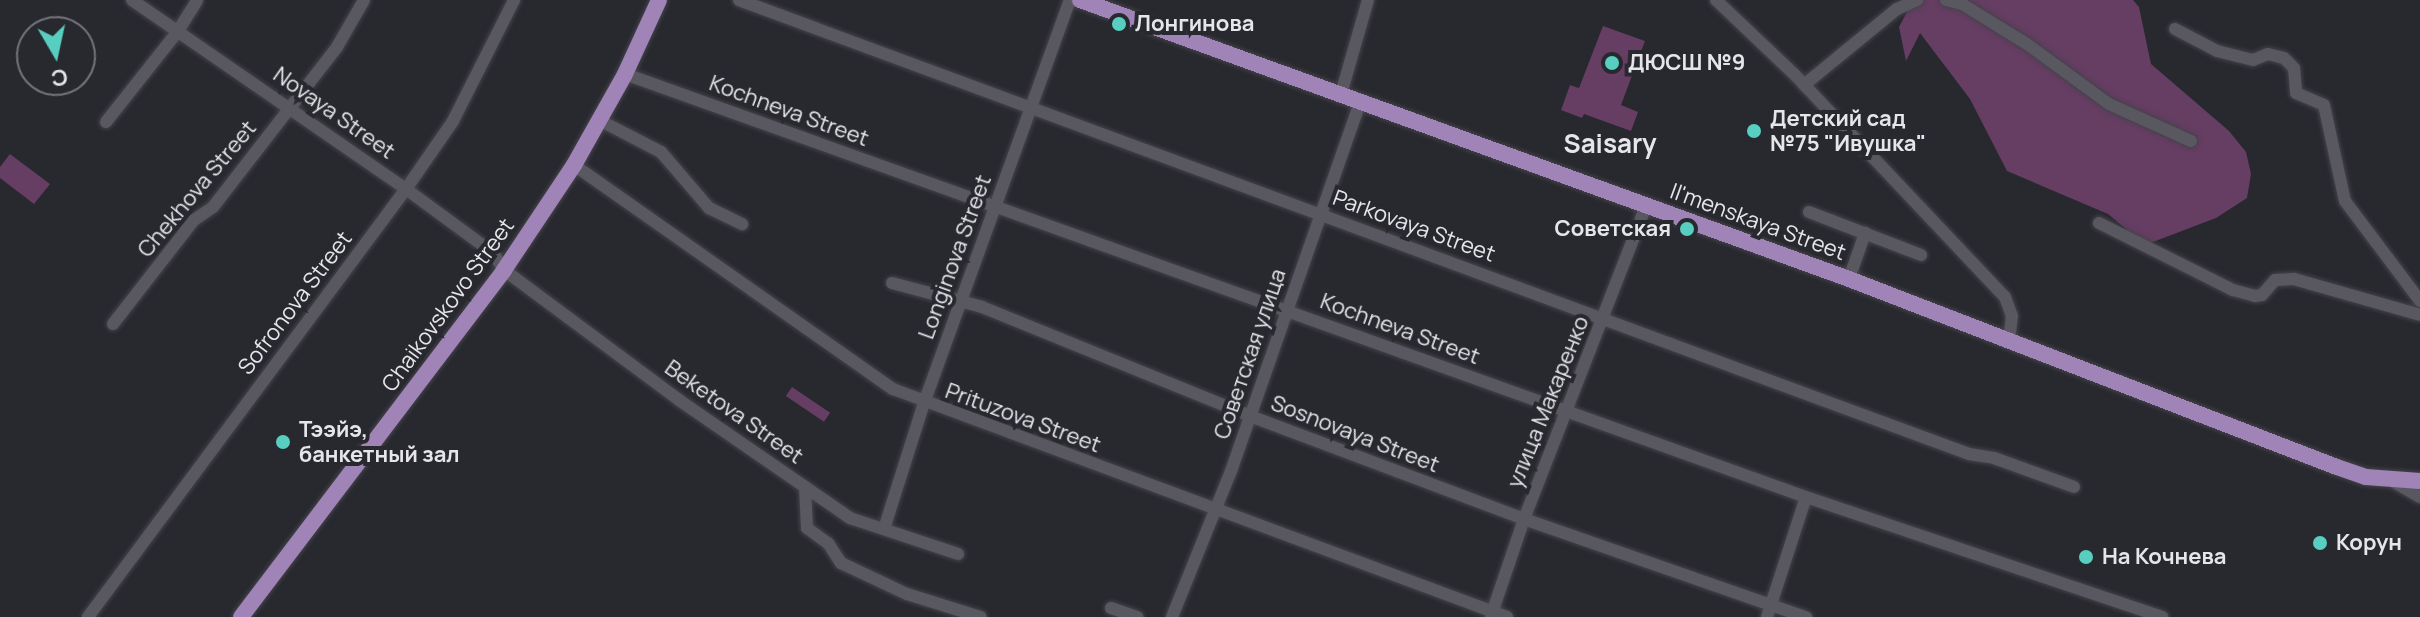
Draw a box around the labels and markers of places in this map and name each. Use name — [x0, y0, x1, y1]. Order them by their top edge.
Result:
place label: Лонгинова — [1135, 11, 1254, 37]
marker: Лонгинова — [1110, 15, 1128, 33]
place label: ДЮСШ №9 — [1628, 50, 1745, 76]
marker: ДЮСШ №9 — [1603, 54, 1621, 72]
place label: Детский сад №75 "Ивушка" — [1770, 105, 1926, 156]
marker: Детский сад №75 "Ивушка" — [1745, 122, 1763, 140]
place label: Советская — [1555, 216, 1671, 242]
marker: Советская — [1678, 220, 1696, 238]
place label: Тээйэ, банкетный зал — [299, 416, 460, 468]
marker: Тээйэ, банкетный зал — [274, 433, 292, 451]
place label: Корун — [2336, 530, 2402, 556]
marker: Корун — [2311, 534, 2329, 552]
place label: На Кочнева — [2102, 544, 2226, 570]
marker: На Кочнева — [2077, 548, 2095, 566]

